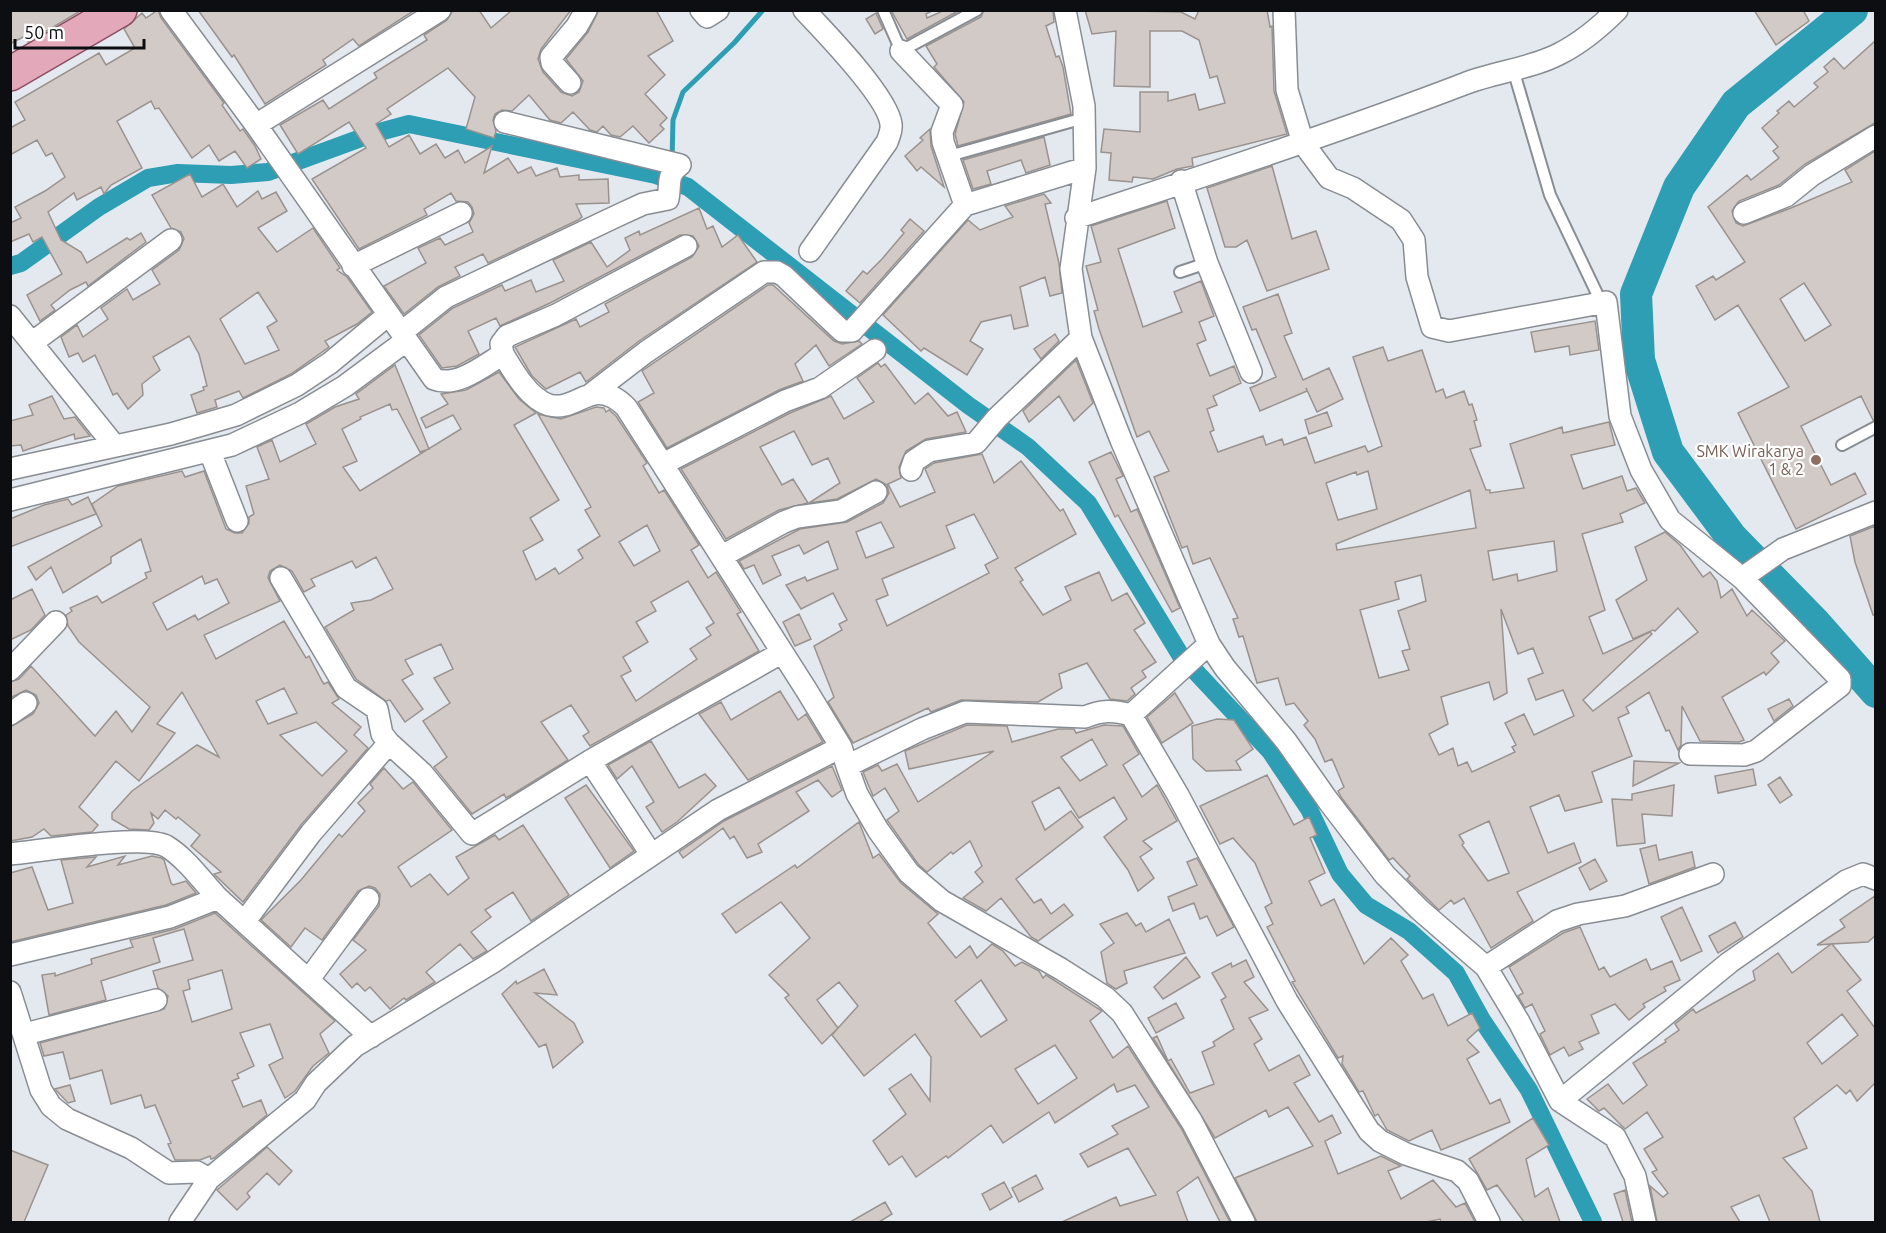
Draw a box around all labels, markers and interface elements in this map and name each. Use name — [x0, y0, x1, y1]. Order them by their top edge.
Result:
scale bar — [15, 12, 144, 50]
text: 50 m — [24, 22, 64, 42]
place label: SMK Wirakarya 1 & 2 — [1696, 442, 1804, 478]
marker: SMK Wirakarya 1 & 2 — [1809, 453, 1823, 467]

